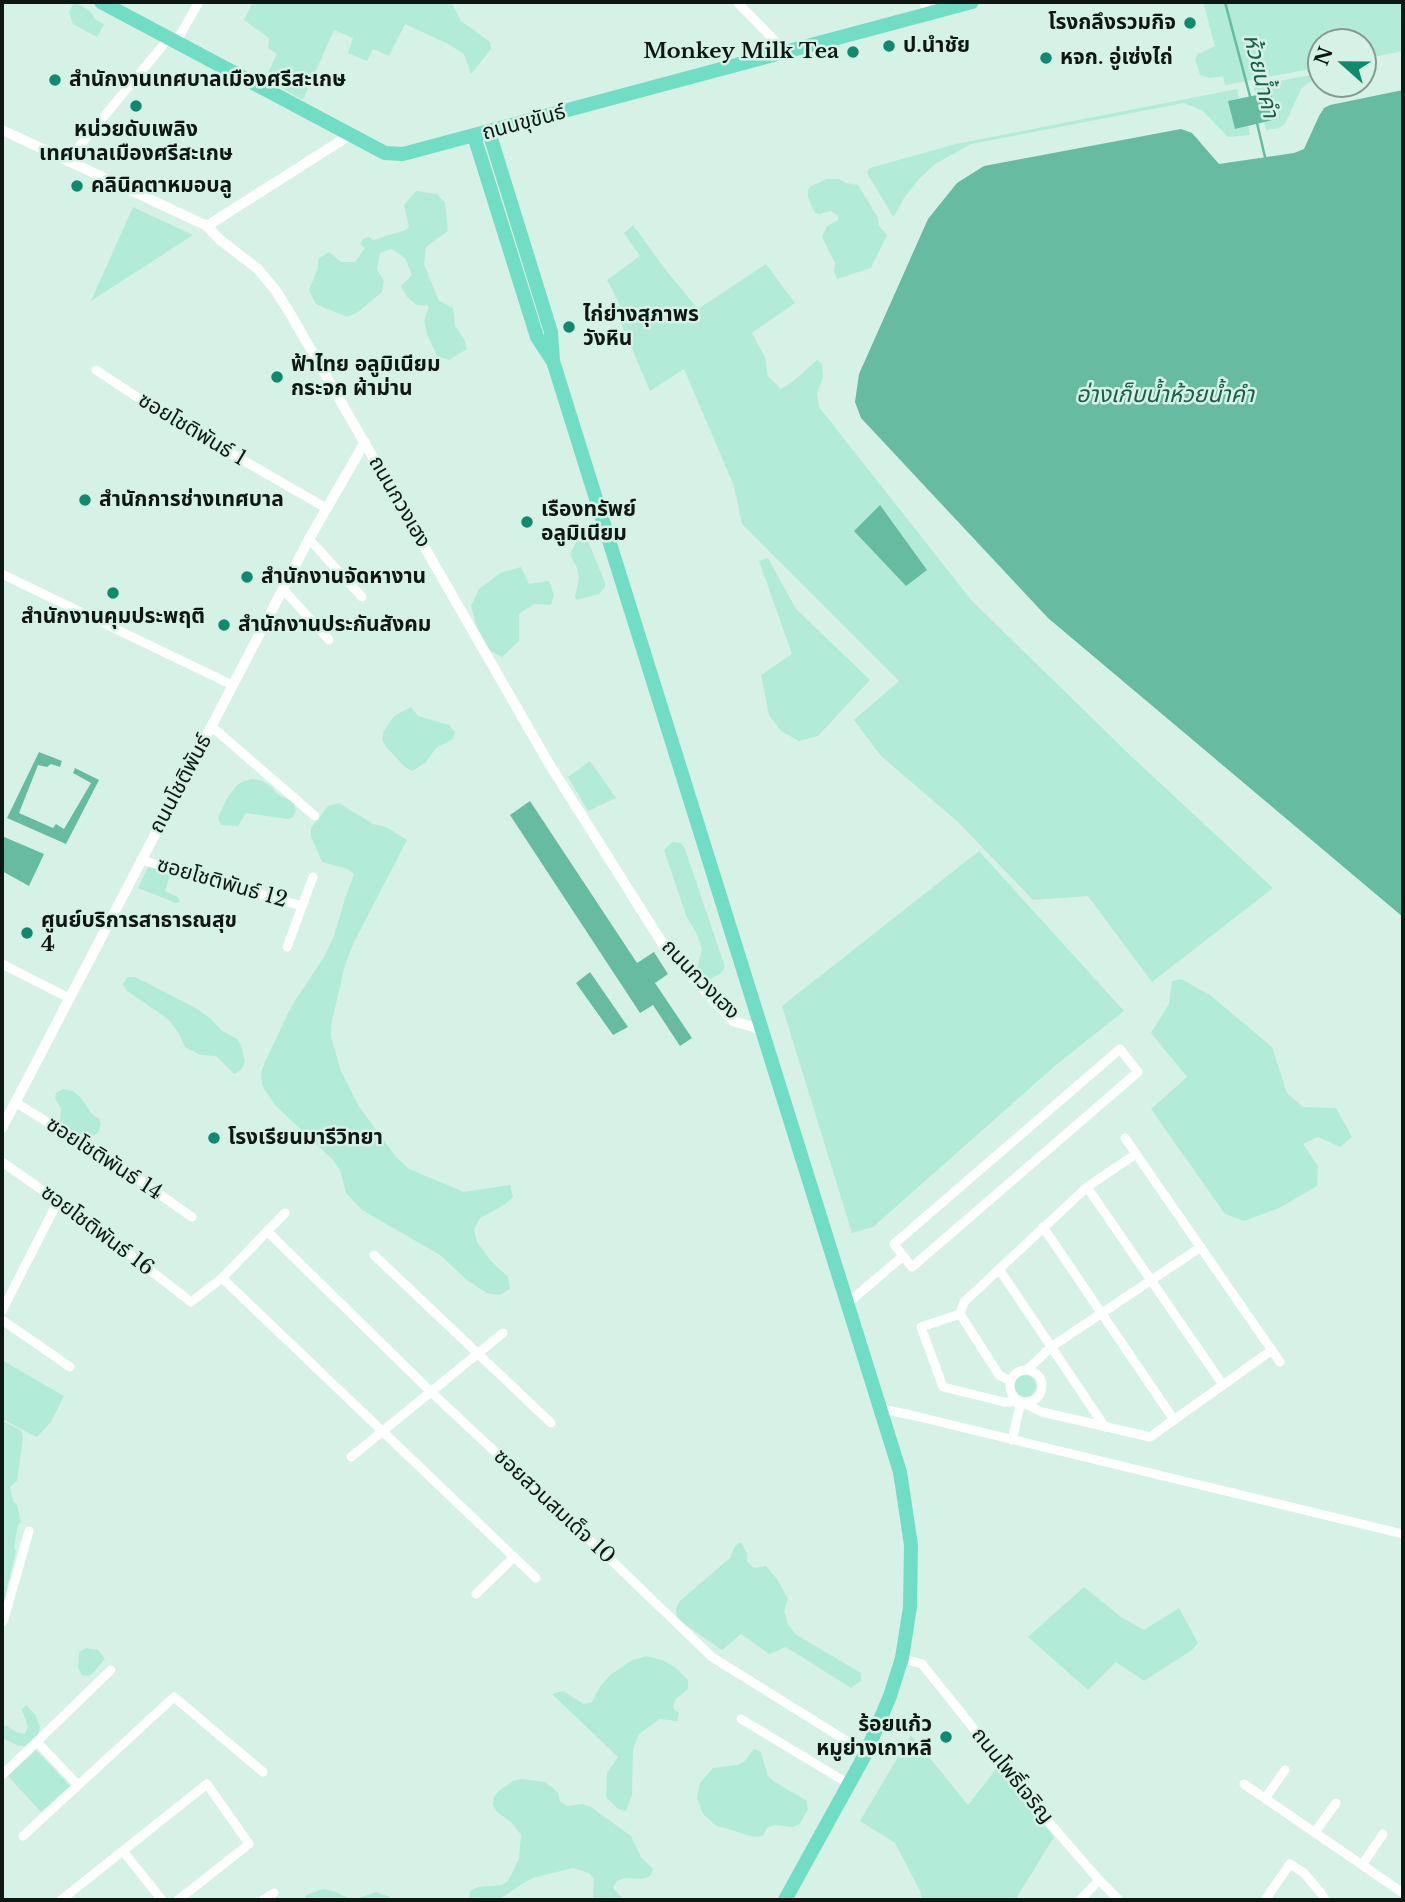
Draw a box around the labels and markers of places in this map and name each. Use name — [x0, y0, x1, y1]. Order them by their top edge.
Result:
place label: โรงกลึงรวมกิจ — [1048, 10, 1176, 36]
marker: โรงกลึงรวมกิจ — [1182, 15, 1198, 31]
place label: ป.นำชัย — [903, 33, 970, 59]
marker: ป.นำชัย — [881, 38, 897, 54]
place label: Monkey Milk Tea — [643, 39, 839, 65]
marker: Monkey Milk Tea — [845, 44, 861, 60]
place label: หจก. อู่เซ่งไถ่ — [1060, 45, 1173, 71]
marker: หจก. อู่เซ่งไถ่ — [1038, 50, 1054, 66]
place label: สำนักงานเทศบาลเมืองศรีสะเกษ — [69, 67, 346, 93]
marker: สำนักงานเทศบาลเมืองศรีสะเกษ — [47, 72, 63, 88]
marker: หน่วยดับเพลิง เทศบาลเมืองศรีสะเกษ — [128, 98, 144, 114]
place label: หน่วยดับเพลิง เทศบาลเมืองศรีสะเกษ — [39, 117, 233, 167]
place label: คลินิคตาหมอบลู — [91, 173, 232, 199]
marker: คลินิคตาหมอบลู — [69, 178, 85, 194]
place label: ไก่ย่างสุภาพร วังหิน — [583, 302, 699, 352]
marker: ไก่ย่างสุภาพร วังหิน — [561, 319, 577, 335]
place label: ฟ้าไทย อลูมิเนียม กระจก ผ้าม่าน — [291, 352, 440, 402]
marker: ฟ้าไทย อลูมิเนียม กระจก ผ้าม่าน — [269, 369, 285, 385]
place label: สำนักการช่างเทศบาล — [99, 487, 284, 513]
marker: สำนักการช่างเทศบาล — [77, 492, 93, 508]
place label: เรืองทรัพย์ อลูมิเนียม — [541, 497, 636, 547]
marker: เรืองทรัพย์ อลูมิเนียม — [519, 514, 535, 530]
place label: สำนักงานจัดหางาน — [261, 564, 426, 590]
marker: สำนักงานจัดหางาน — [239, 569, 255, 585]
marker: สำนักงานคุมประพฤติ — [105, 585, 121, 601]
place label: สำนักงานคุมประพฤติ — [21, 604, 205, 630]
place label: สำนักงานประกันสังคม — [238, 612, 431, 638]
marker: สำนักงานประกันสังคม — [216, 617, 232, 633]
place label: ศูนย์บริการสาธารณสุข 4 — [41, 908, 237, 958]
marker: ศูนย์บริการสาธารณสุข 4 — [19, 925, 35, 941]
place label: โรงเรียนมารีวิทยา — [228, 1125, 383, 1151]
marker: โรงเรียนมารีวิทยา — [206, 1130, 222, 1146]
place label: ร้อยแก้ว หมูย่างเกาหลี — [816, 1712, 932, 1762]
marker: ร้อยแก้ว หมูย่างเกาหลี — [938, 1729, 954, 1745]

